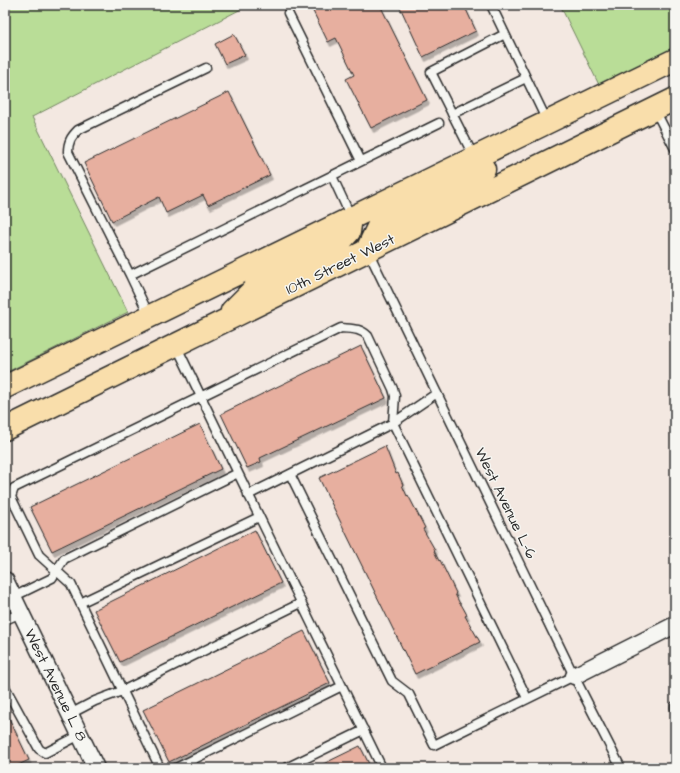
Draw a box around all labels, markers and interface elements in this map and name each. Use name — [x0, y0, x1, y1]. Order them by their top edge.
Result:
street label: 10th Street West — [282, 229, 398, 300]
street label: West Avenue L-6 — [470, 444, 542, 563]
street label: West Avenue L 8 — [19, 625, 92, 745]

